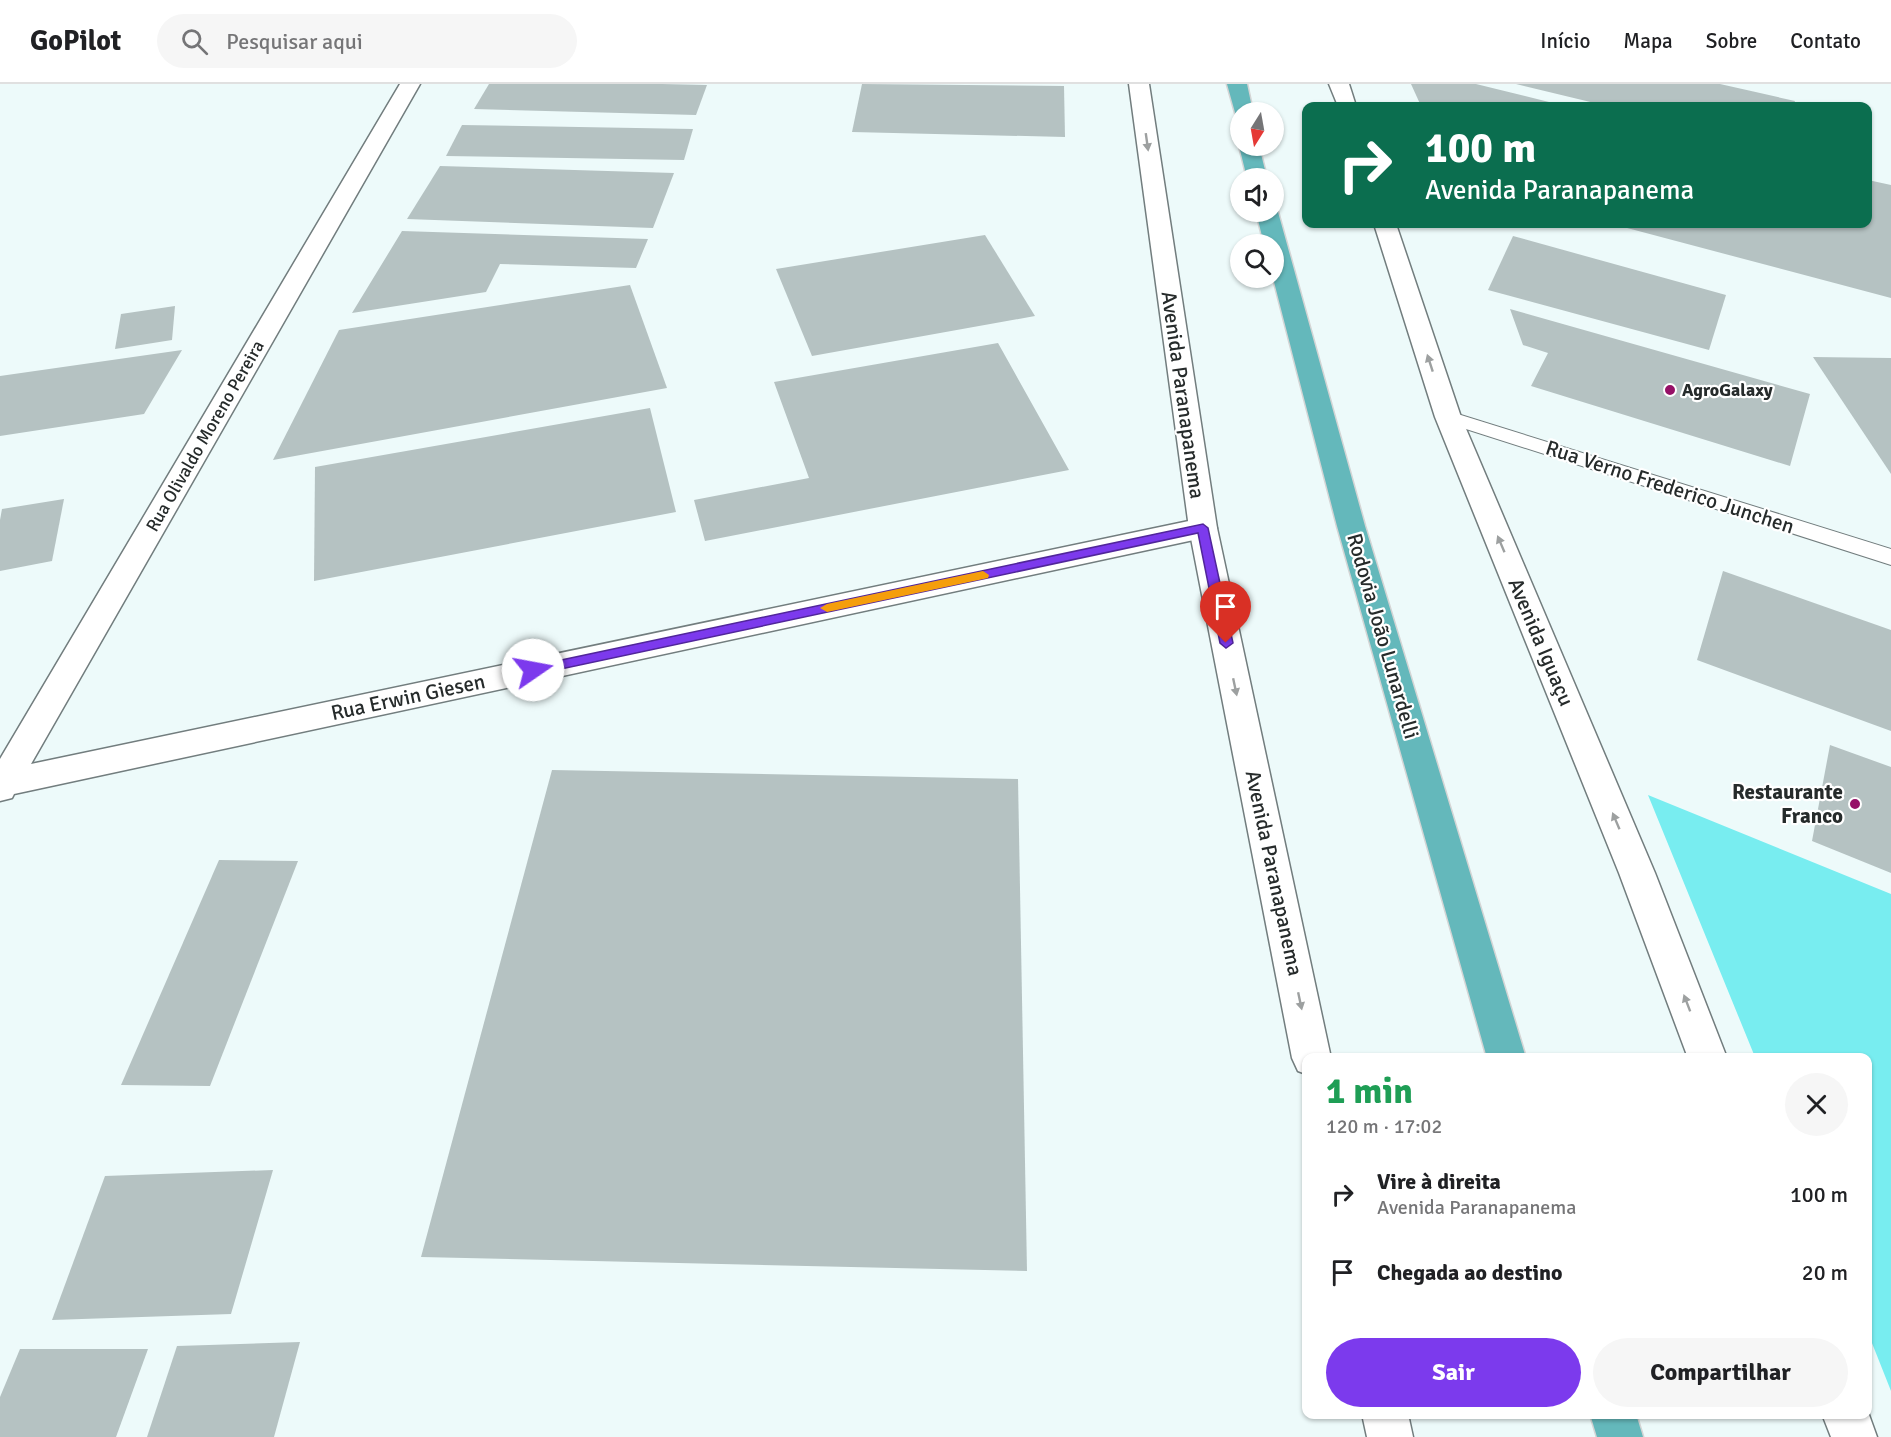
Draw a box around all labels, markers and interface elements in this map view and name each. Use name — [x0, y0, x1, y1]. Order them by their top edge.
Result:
search box — [157, 14, 577, 68]
text: GoPilot — [30, 24, 121, 58]
icon: search — [178, 25, 211, 58]
text: Pesquisar aqui — [226, 28, 363, 55]
text: Início — [1540, 28, 1590, 54]
text: Mapa — [1623, 28, 1673, 54]
text: Sobre — [1706, 28, 1757, 54]
text: Contato — [1790, 28, 1861, 54]
north arrow — [1230, 102, 1284, 156]
map controls — [1230, 102, 1284, 288]
text: 100 m — [1425, 123, 1536, 174]
icon: right — [1326, 126, 1404, 204]
one-way arrow — [1143, 133, 1152, 152]
button: sound — [1230, 168, 1284, 222]
text: Avenida Paranapanema — [1425, 174, 1694, 207]
button: search — [1230, 234, 1284, 288]
street label: Avenida Paranapanema — [1156, 290, 1210, 500]
street label: Rua Olivaldo Moreno Pereira — [141, 336, 269, 536]
one-way arrow — [1425, 354, 1435, 372]
place label: AgroGalaxy — [1682, 379, 1773, 401]
marker: AgroGalaxy — [1663, 383, 1677, 397]
street label: Rua Verno Frederico Junchen — [1542, 434, 1798, 540]
street label: Rodovia João Lunardelli — [1341, 530, 1425, 742]
one-way arrow — [1496, 535, 1506, 553]
street label: Avenida Iguaçu — [1502, 574, 1580, 710]
pin — [1200, 581, 1251, 643]
icon: arrive — [1209, 590, 1242, 623]
position arrow — [501, 638, 565, 702]
street label: Rua Erwin Giesen — [328, 668, 488, 726]
one-way arrow — [1231, 677, 1240, 696]
street label: Avenida Paranapanema — [1240, 768, 1308, 978]
place label: Restaurante Franco — [1732, 779, 1843, 829]
marker: Restaurante Franco — [1848, 797, 1862, 811]
one-way arrow — [1611, 812, 1621, 830]
one-way arrow — [1296, 992, 1305, 1011]
one-way arrow — [1682, 994, 1691, 1012]
text: 1 min — [1326, 1069, 1413, 1114]
button: close — [1785, 1073, 1848, 1136]
text: 120 m · 17:02 — [1326, 1114, 1442, 1139]
text: Vire à direita — [1377, 1168, 1501, 1195]
icon: right — [1326, 1178, 1359, 1211]
text: 100 m — [1790, 1181, 1848, 1208]
text: Avenida Paranapanema — [1377, 1195, 1576, 1220]
icon: arrive — [1326, 1256, 1359, 1289]
text: Chegada ao destino — [1377, 1259, 1563, 1286]
text: 20 m — [1802, 1259, 1848, 1286]
button: Sair — [1326, 1338, 1581, 1407]
button: Compartilhar — [1593, 1338, 1848, 1407]

